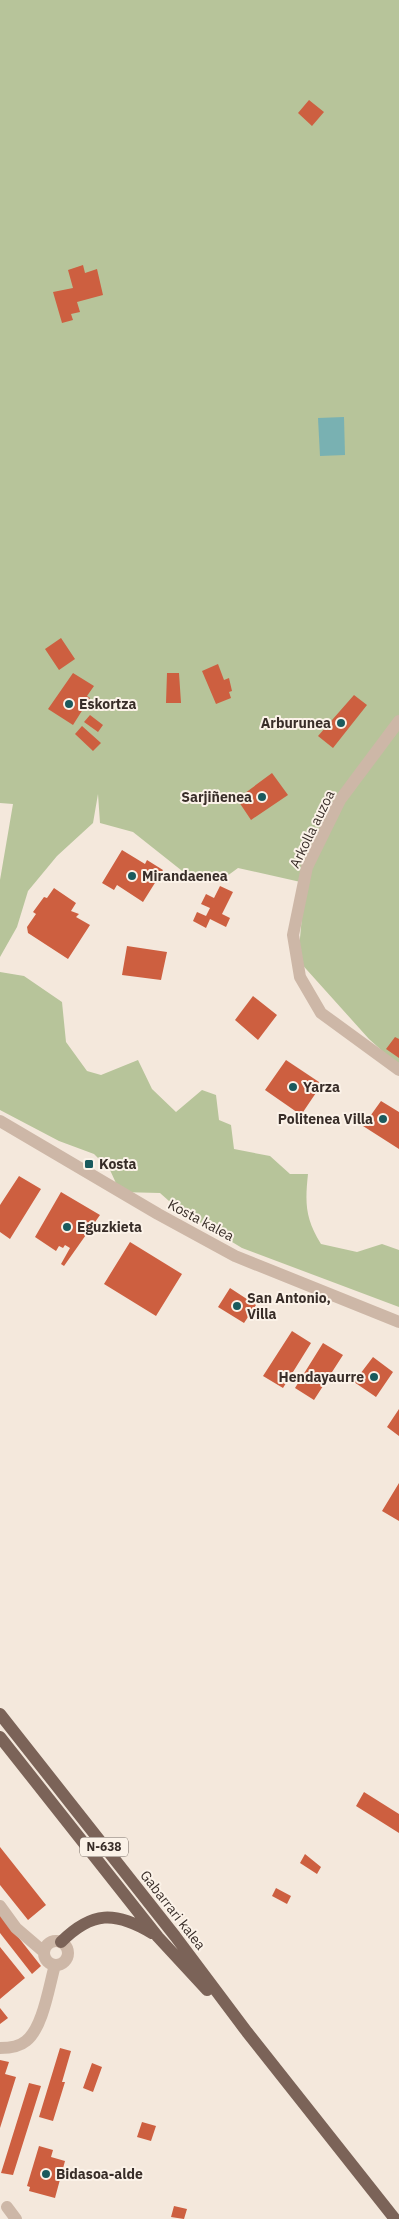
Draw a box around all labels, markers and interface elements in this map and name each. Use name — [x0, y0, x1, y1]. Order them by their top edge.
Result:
place label: Eskortza — [79, 695, 136, 713]
marker: Eskortza — [63, 698, 75, 710]
place label: Arburunea — [261, 714, 331, 732]
marker: Arburunea — [335, 717, 347, 729]
street label: Arkolla auzoa — [285, 787, 339, 871]
place label: Sarjiñenea — [181, 788, 252, 806]
marker: Sarjiñenea — [256, 791, 268, 803]
place label: Mirandaenea — [142, 867, 228, 885]
marker: Mirandaenea — [126, 870, 138, 882]
place label: Yarza — [303, 1078, 340, 1096]
marker: Yarza — [287, 1081, 299, 1093]
place label: Politenea Villa — [278, 1110, 373, 1128]
marker: Politenea Villa — [377, 1113, 389, 1125]
place label: Kosta — [99, 1155, 137, 1173]
marker: Kosta — [83, 1158, 95, 1170]
street label: Kosta kalea — [165, 1195, 238, 1245]
place label: Eguzkieta — [77, 1218, 142, 1236]
marker: Eguzkieta — [61, 1221, 73, 1233]
place label: San Antonio, Villa — [247, 1289, 331, 1323]
marker: San Antonio, Villa — [231, 1300, 243, 1312]
place label: Hendayaurre — [279, 1368, 364, 1386]
marker: Hendayaurre — [368, 1371, 380, 1383]
road number: N-638 — [80, 1838, 128, 1856]
street label: Gabarrari kalea — [136, 1867, 210, 1954]
place label: Bidasoa-alde — [56, 2165, 143, 2183]
marker: Bidasoa-alde — [40, 2168, 52, 2180]

